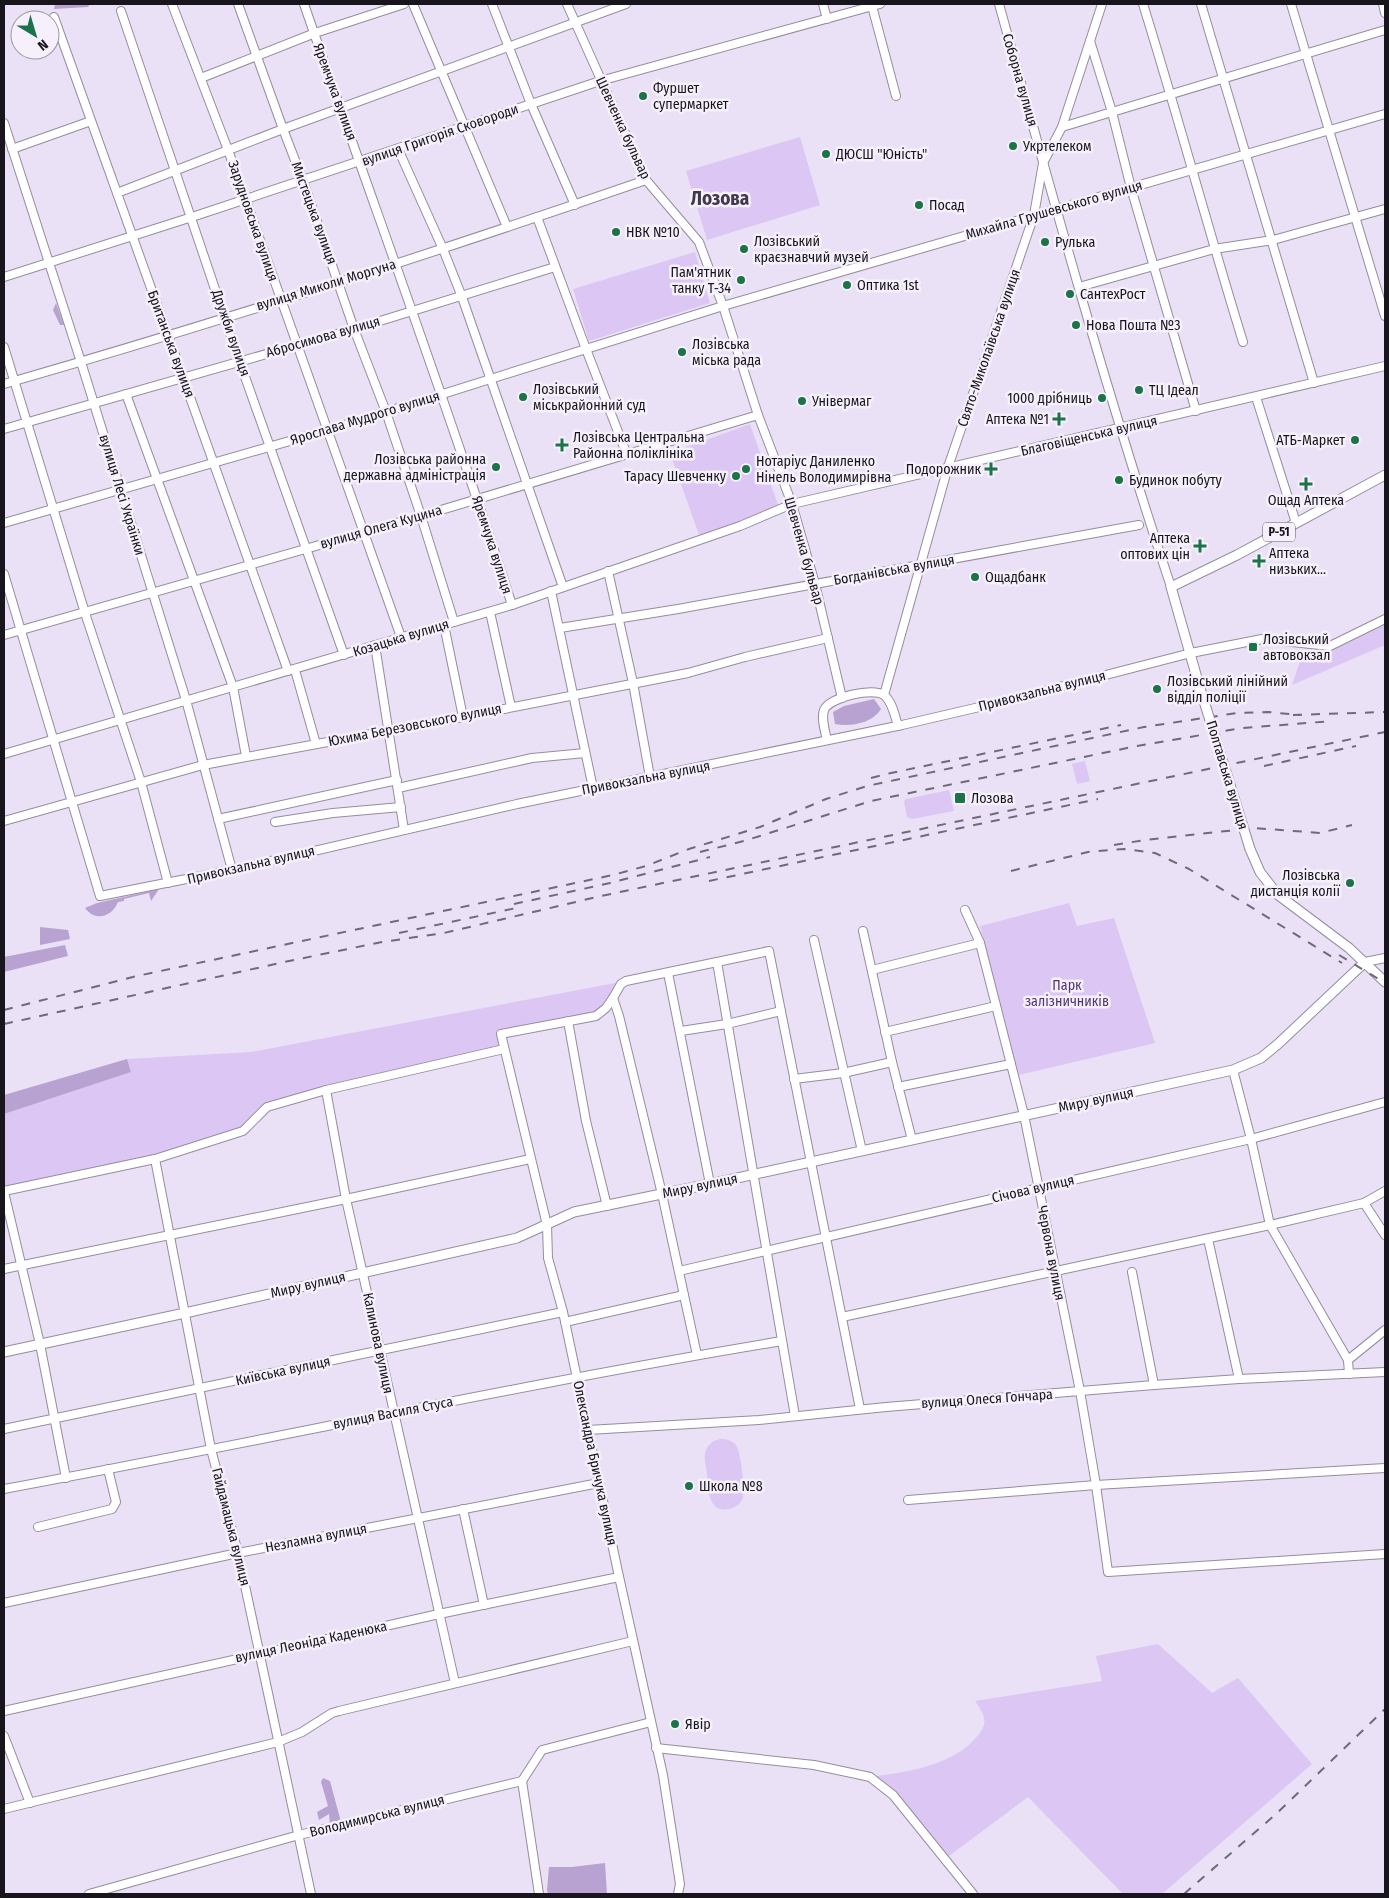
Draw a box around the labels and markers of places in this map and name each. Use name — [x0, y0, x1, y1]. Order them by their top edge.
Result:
place label: Фуршет супермаркет — [653, 80, 729, 113]
marker: Фуршет супермаркет — [637, 90, 649, 102]
place label: Укртелеком — [1022, 138, 1092, 155]
marker: Укртелеком — [1007, 140, 1019, 152]
place label: ДЮСШ "Юність" — [835, 146, 927, 163]
marker: ДЮСШ "Юність" — [820, 148, 832, 160]
place label: Посад — [929, 197, 965, 214]
marker: Посад — [913, 199, 925, 211]
place label: НВК №10 — [626, 224, 680, 241]
marker: НВК №10 — [610, 226, 622, 238]
place label: Лозівський краєзнавчий музей — [754, 233, 869, 266]
place label: Рулька — [1055, 234, 1095, 251]
marker: Рулька — [1039, 236, 1051, 248]
marker: Лозівський краєзнавчий музей — [738, 243, 750, 255]
place label: Пам'ятник танку Т-34 — [670, 264, 731, 297]
marker: Пам'ятник танку Т-34 — [735, 274, 747, 286]
place label: Оптика 1st — [857, 277, 919, 294]
marker: Оптика 1st — [841, 279, 853, 291]
place label: СантехРост — [1080, 286, 1146, 303]
marker: СантехРост — [1064, 288, 1076, 300]
place label: Нова Пошта №3 — [1086, 317, 1180, 334]
marker: Нова Пошта №3 — [1070, 319, 1082, 331]
place label: Лозівська міська рада — [692, 336, 761, 369]
marker: Лозівська міська рада — [676, 346, 688, 358]
place label: Лозівський міськрайонний суд — [533, 381, 646, 414]
place label: ТЦ Ідеал — [1149, 382, 1199, 399]
marker: ТЦ Ідеал — [1133, 384, 1145, 396]
place label: 1000 дрібниць — [1007, 390, 1093, 407]
marker: Лозівський міськрайонний суд — [517, 391, 529, 403]
marker: 1000 дрібниць — [1096, 392, 1108, 404]
place label: Універмаг — [811, 393, 872, 410]
marker: Універмаг — [796, 395, 808, 407]
place label: Аптека №1 — [986, 411, 1049, 428]
marker: Аптека №1 — [1053, 413, 1065, 425]
place label: Лозівська Центральна Районна поліклініка — [573, 429, 705, 462]
place label: АТБ-Маркет — [1276, 432, 1345, 449]
marker: АТБ-Маркет — [1349, 434, 1361, 446]
marker: Лозівська Центральна Районна поліклініка — [555, 438, 569, 452]
place label: Лозівська районна державна адміністрація — [344, 451, 486, 484]
place label: Нотаріус Даниленко Нінель Володимирівна — [756, 453, 892, 486]
marker: Лозівська районна державна адміністрація — [490, 461, 502, 473]
place label: Подорожник — [906, 461, 981, 478]
marker: Нотаріус Даниленко Нінель Володимирівна — [740, 463, 752, 475]
marker: Подорожник — [985, 463, 997, 475]
place label: Тарасу Шевченку — [624, 468, 727, 485]
marker: Тарасу Шевченку — [730, 470, 742, 482]
place label: Будинок побуту — [1129, 472, 1223, 489]
marker: Будинок побуту — [1113, 474, 1125, 486]
marker: Ощад Аптека — [1300, 478, 1312, 490]
place label: Ощад Аптека — [1268, 492, 1344, 509]
place label: Аптека оптових цін — [1120, 530, 1190, 563]
marker: Аптека оптових цін — [1194, 540, 1206, 552]
place label: Аптека низьких... — [1269, 545, 1326, 578]
marker: Аптека низьких... — [1253, 555, 1265, 567]
place label: Ощадбанк — [985, 569, 1046, 586]
marker: Ощадбанк — [969, 571, 981, 583]
place label: Лозівський автовокзал — [1263, 631, 1330, 664]
marker: Лозівський автовокзал — [1247, 641, 1259, 653]
place label: Лозівський лінійний відділ поліції — [1167, 673, 1288, 706]
marker: Лозівський лінійний відділ поліції — [1151, 683, 1163, 695]
place label: Лозова — [971, 790, 1014, 807]
marker: Лозова — [953, 791, 967, 805]
place label: Лозівська дистанція колії — [1251, 867, 1340, 900]
marker: Лозівська дистанція колії — [1344, 877, 1356, 889]
place label: Школа №8 — [699, 1478, 763, 1495]
marker: Школа №8 — [683, 1480, 695, 1492]
place label: Явiр — [685, 1716, 711, 1733]
marker: Явiр — [669, 1718, 681, 1730]

